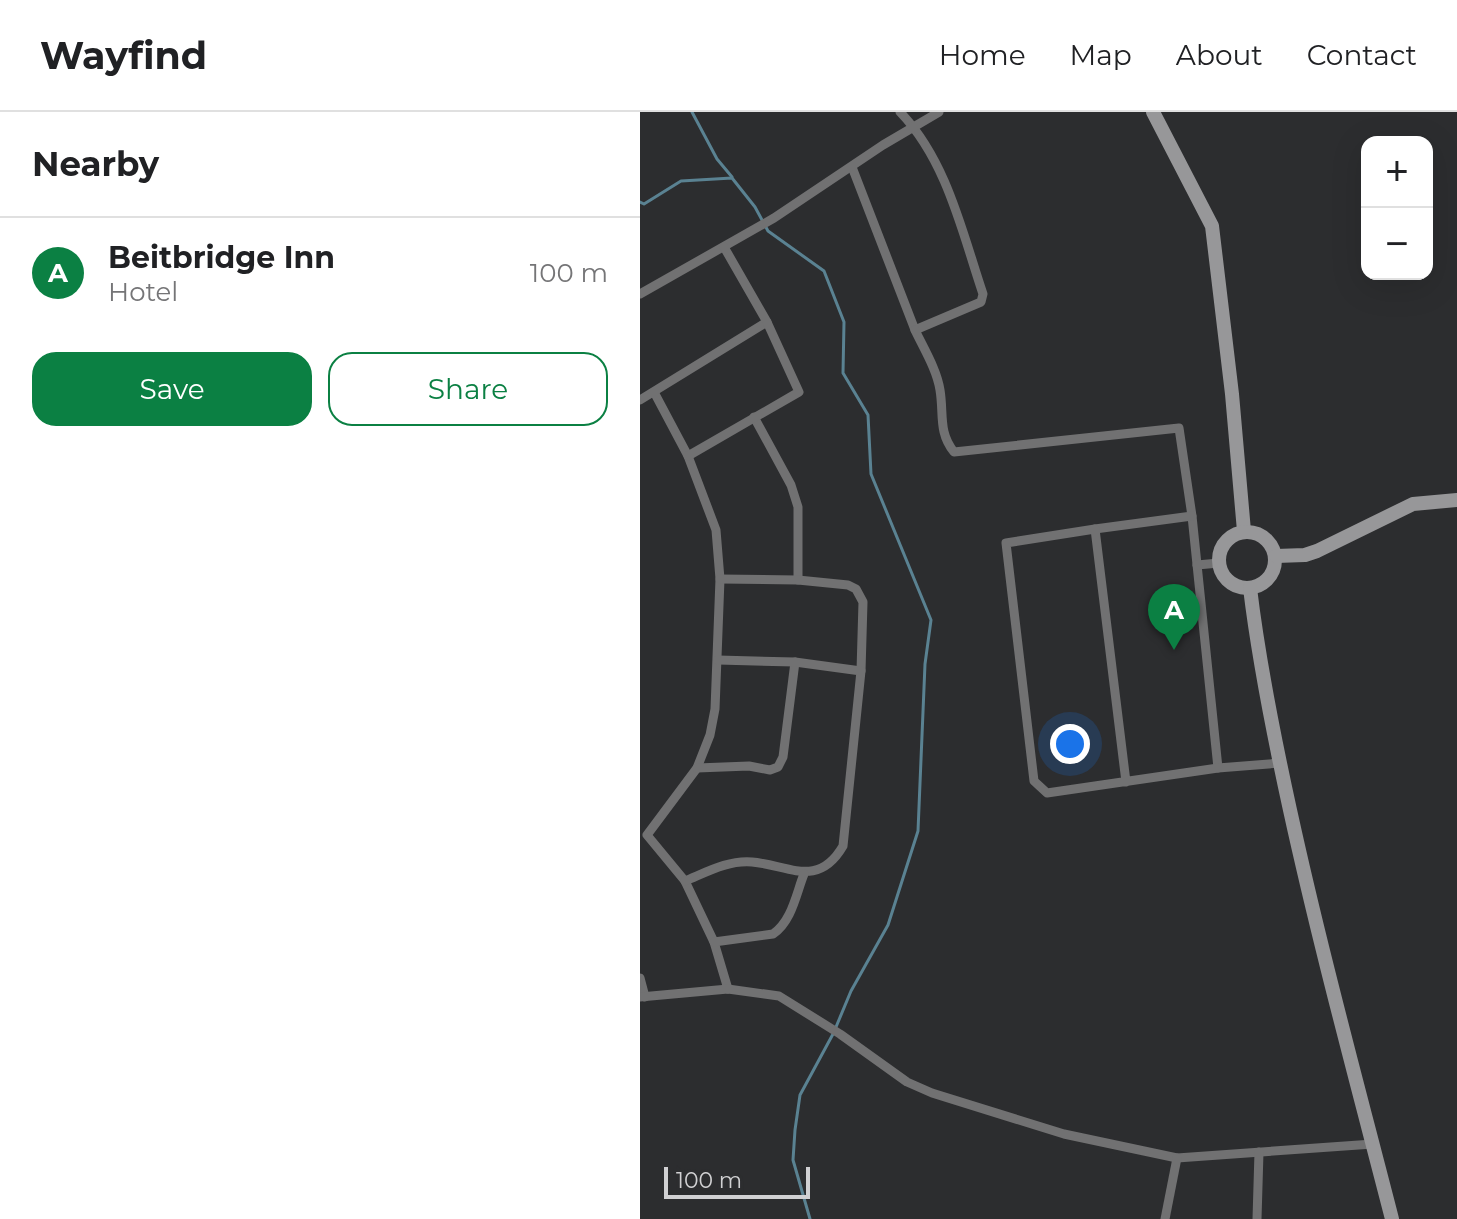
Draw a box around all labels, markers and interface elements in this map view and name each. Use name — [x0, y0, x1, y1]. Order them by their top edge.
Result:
text: Wayfind — [40, 32, 207, 79]
text: Home — [939, 38, 1026, 72]
text: Map — [1070, 38, 1132, 72]
text: About — [1176, 38, 1263, 72]
text: Contact — [1307, 38, 1417, 72]
map controls — [1361, 136, 1433, 280]
button: + — [1361, 136, 1433, 208]
text: Nearby — [32, 143, 159, 185]
button: − — [1361, 208, 1433, 280]
text: Beitbridge Inn — [108, 239, 335, 276]
text: A — [48, 257, 68, 289]
text: 100 m — [530, 257, 608, 289]
text: Hotel — [108, 276, 178, 308]
button: Save — [32, 352, 312, 426]
button: Share — [328, 352, 608, 426]
pin: A — [1148, 584, 1200, 650]
your location — [1050, 724, 1090, 764]
scale bar — [664, 1163, 810, 1199]
text: 100 m — [676, 1167, 742, 1194]

